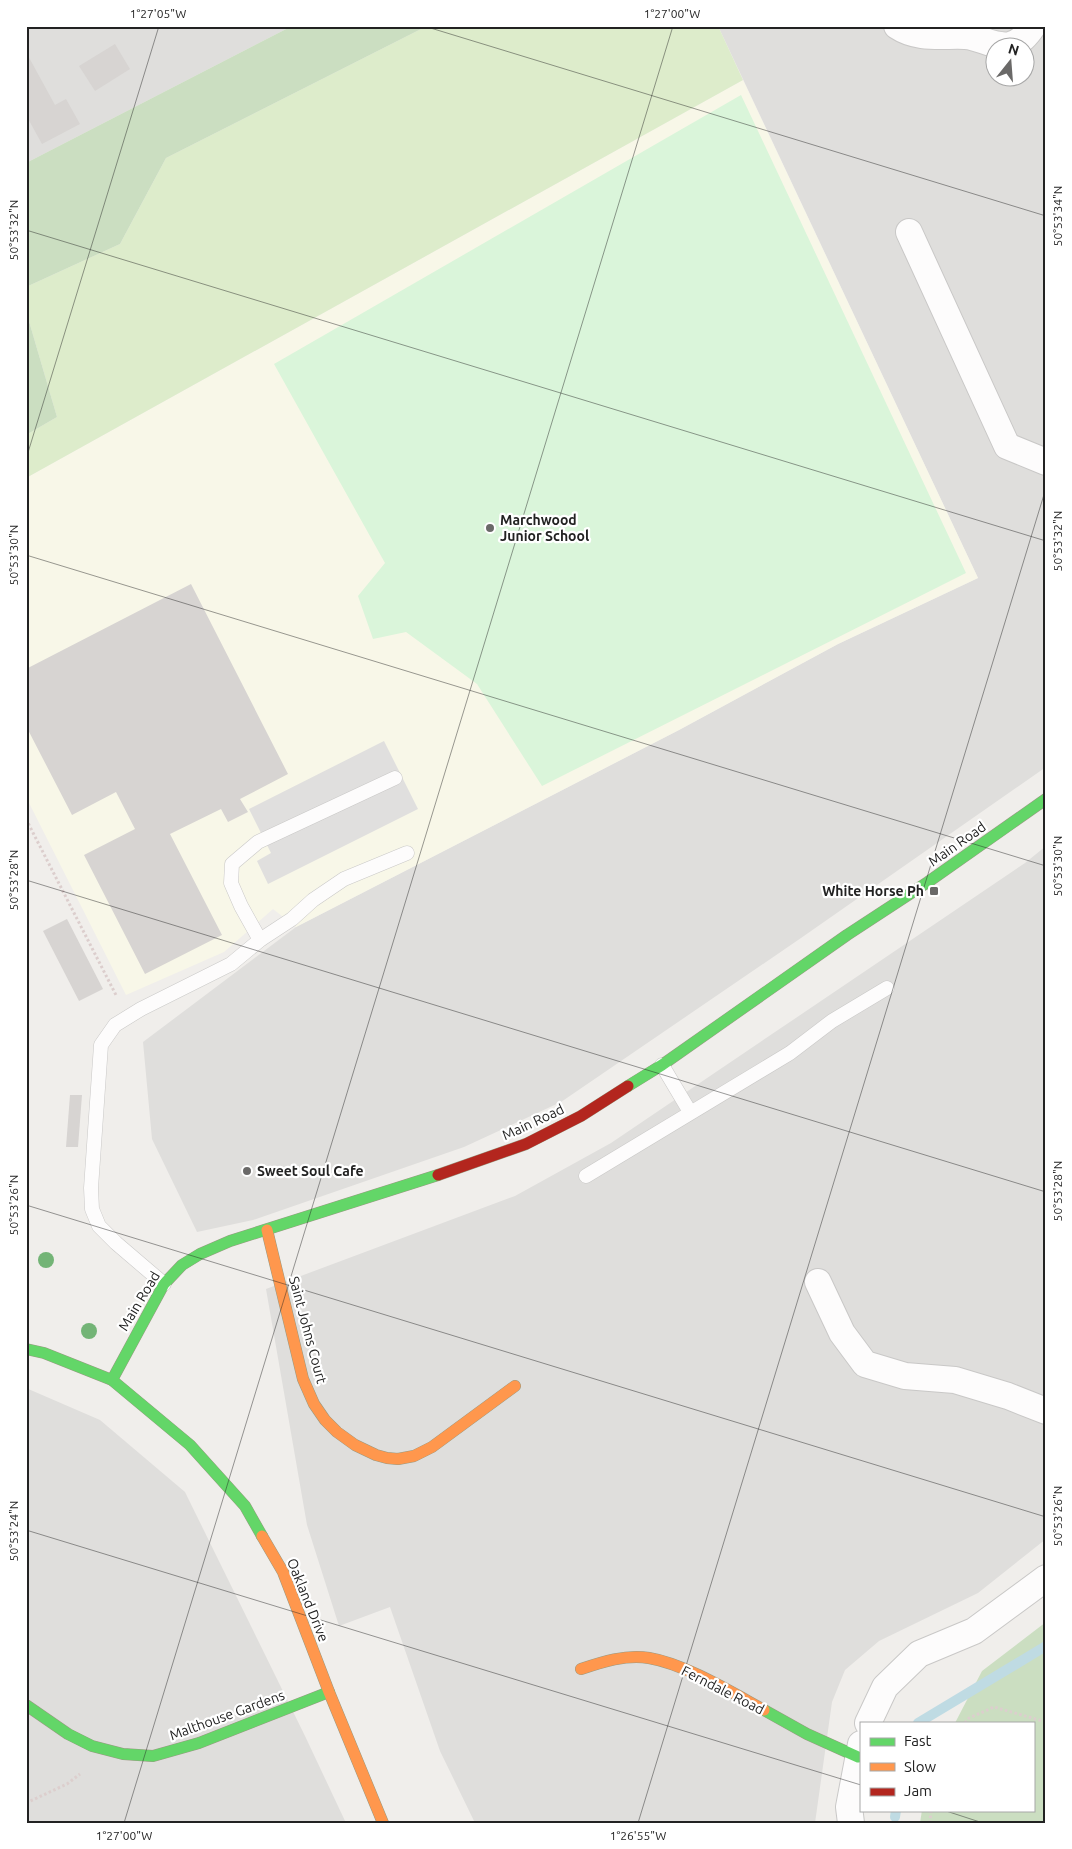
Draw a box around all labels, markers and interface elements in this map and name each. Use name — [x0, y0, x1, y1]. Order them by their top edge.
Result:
text: 1°27'05"W — [130, 7, 186, 20]
text: 1°27'00"W — [644, 7, 700, 20]
north arrow — [984, 38, 1034, 88]
text: N — [1006, 40, 1021, 59]
text: 50°53'34"N — [1051, 186, 1064, 246]
text: 50°53'32"N — [7, 200, 20, 260]
text: 50°53'32"N — [1051, 511, 1064, 571]
place label: Marchwood Junior School — [500, 512, 589, 544]
marker: Marchwood Junior School — [484, 522, 496, 534]
text: 50°53'30"N — [7, 525, 20, 585]
street label: Main Road — [925, 818, 989, 870]
text: 50°53'30"N — [1051, 836, 1064, 896]
text: 50°53'28"N — [7, 850, 20, 910]
place label: White Horse Ph — [822, 883, 924, 899]
marker: White Horse Ph — [928, 885, 940, 897]
street label: Main Road — [500, 1101, 566, 1143]
text: 50°53'28"N — [1051, 1161, 1064, 1221]
place label: Sweet Soul Cafe — [257, 1163, 364, 1179]
marker: Sweet Soul Cafe — [241, 1165, 253, 1177]
text: 50°53'26"N — [7, 1175, 20, 1235]
street label: Main Road — [115, 1268, 163, 1334]
street label: Saint Johns Court — [286, 1275, 330, 1386]
text: 50°53'26"N — [1051, 1486, 1064, 1546]
text: 50°53'24"N — [7, 1501, 20, 1561]
street label: Oakland Drive — [284, 1556, 332, 1644]
street label: Ferndale Road — [679, 1662, 767, 1718]
street label: Malthouse Gardens — [167, 1687, 287, 1743]
legend — [860, 1722, 1034, 1812]
text: Fast — [904, 1732, 932, 1749]
text: Slow — [904, 1758, 937, 1775]
text: Jam — [904, 1782, 932, 1799]
text: 1°27'00"W — [96, 1829, 152, 1842]
text: 1°26'55"W — [610, 1829, 666, 1842]

